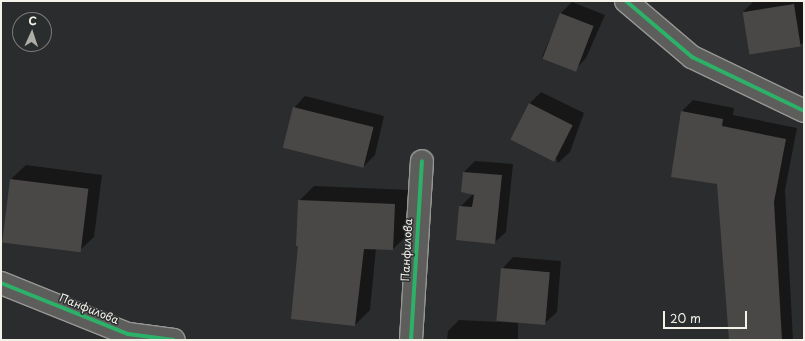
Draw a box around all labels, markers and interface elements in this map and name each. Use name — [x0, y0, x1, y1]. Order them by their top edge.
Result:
north arrow — [12, 12, 52, 52]
text: С — [28, 12, 37, 29]
street label: Панфилова — [399, 218, 415, 282]
street label: Панфилова — [57, 291, 121, 327]
scale bar — [665, 303, 749, 329]
text: 20 m — [670, 309, 701, 327]

